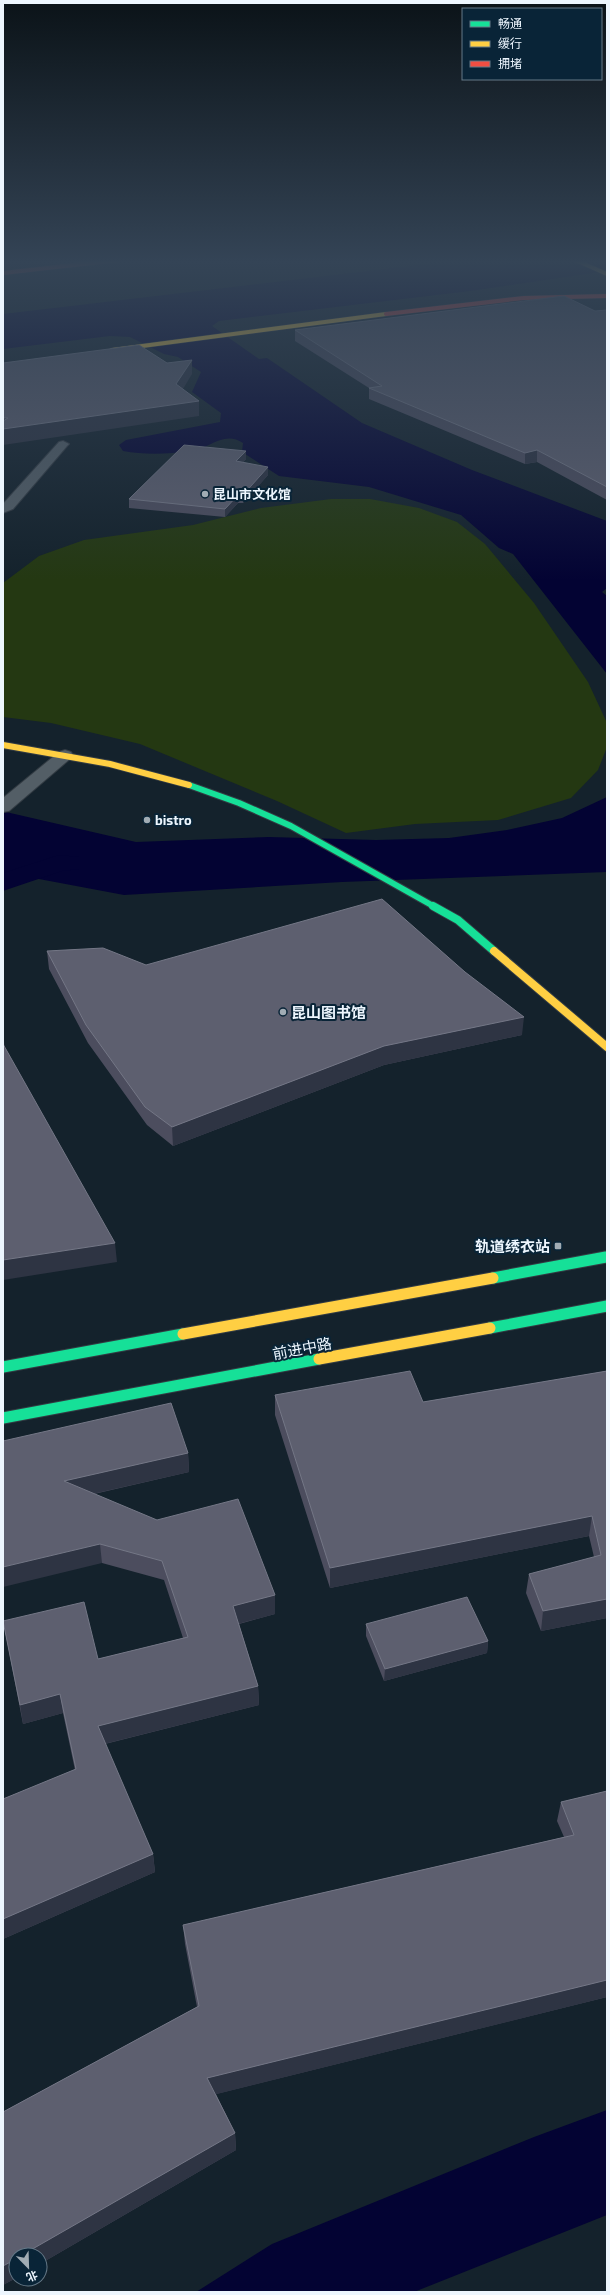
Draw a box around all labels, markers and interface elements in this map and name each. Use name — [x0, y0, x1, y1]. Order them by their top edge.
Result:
legend — [462, 8, 602, 80]
text: 畅通 — [498, 16, 522, 30]
text: 缓行 — [498, 36, 522, 50]
text: 拥堵 — [498, 56, 522, 70]
place label: 昆山市文化馆 — [213, 486, 291, 502]
marker: 昆山市文化馆 — [200, 489, 210, 499]
place label: bistro — [155, 812, 192, 828]
marker: bistro — [142, 815, 152, 825]
place label: 昆山图书馆 — [291, 1003, 366, 1021]
marker: 昆山图书馆 — [278, 1007, 288, 1017]
place label: 轨道绣衣站 — [475, 1237, 550, 1255]
marker: 轨道绣衣站 — [553, 1241, 563, 1251]
street label: 前进中路 — [271, 1333, 333, 1363]
north arrow — [8, 2247, 48, 2287]
text: 北 — [25, 2269, 40, 2285]

